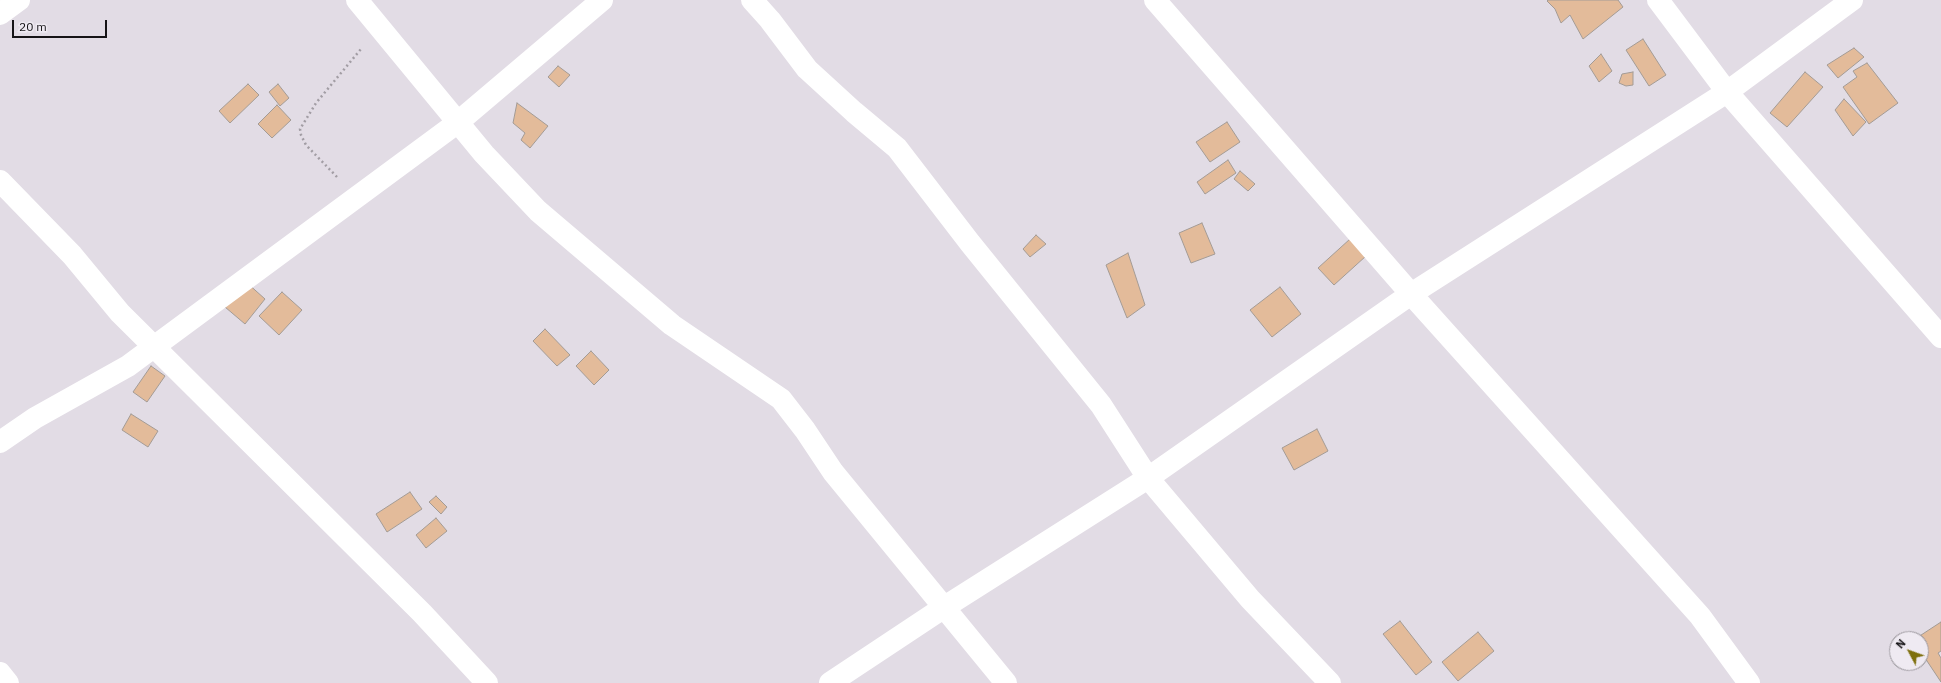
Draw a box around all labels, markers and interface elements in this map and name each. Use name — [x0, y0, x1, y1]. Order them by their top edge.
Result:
scale bar — [14, 12, 109, 38]
text: 20 m — [19, 19, 47, 34]
north arrow — [1889, 631, 1929, 671]
text: N — [1893, 636, 1909, 651]

